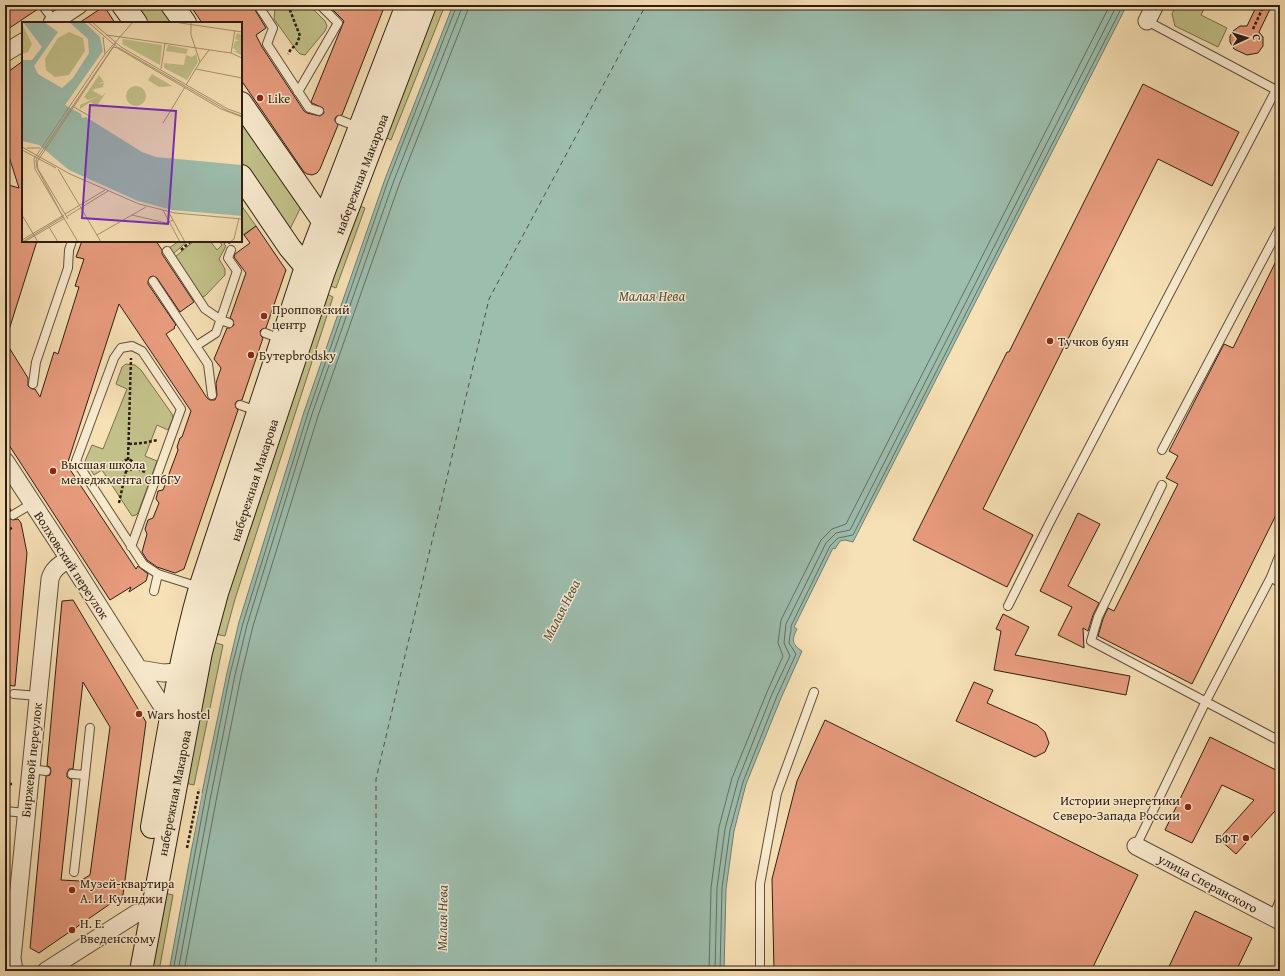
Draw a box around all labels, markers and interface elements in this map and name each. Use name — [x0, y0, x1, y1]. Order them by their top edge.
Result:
north arrow — [1227, 18, 1267, 58]
inset map — [22, 22, 242, 242]
text: С — [1249, 34, 1265, 41]
place label: Like — [268, 89, 290, 108]
marker: Like — [255, 93, 265, 103]
street label: набережная Макарова — [330, 110, 394, 237]
water label: Малая Нева — [619, 286, 686, 306]
place label: Пропповский центр — [272, 300, 350, 334]
marker: Пропповский центр — [259, 311, 269, 321]
place label: Тучков буян — [1058, 332, 1129, 351]
marker: Тучков буян — [1045, 336, 1055, 346]
place label: Бутерbrodsky — [259, 346, 337, 365]
marker: Бутерbrodsky — [246, 350, 256, 360]
street label: набережная Макарова — [226, 416, 284, 544]
place label: Высшая школа менеджмента СПбГУ — [61, 455, 181, 489]
marker: Высшая школа менеджмента СПбГУ — [48, 466, 58, 476]
street label: Волховский переулок — [29, 508, 114, 623]
water label: Малая Нева — [537, 575, 585, 644]
street label: Биржевой переулок — [16, 702, 47, 818]
place label: Wars hostel — [147, 705, 211, 724]
marker: Wars hostel — [134, 709, 144, 719]
street label: набережная Макарова — [153, 728, 196, 858]
place label: Истории энергетики Северо-Запада России — [1053, 791, 1180, 825]
marker: Истории энергетики Северо-Запада России — [1183, 802, 1193, 812]
place label: БФТ — [1215, 829, 1239, 848]
marker: БФТ — [1241, 833, 1251, 843]
street label: улица Сперанского — [1154, 849, 1261, 918]
place label: Музей-квартира А. И. Куинджи — [80, 874, 175, 908]
water label: Малая Нева — [431, 884, 453, 951]
marker: Музей-квартира А. И. Куинджи — [67, 885, 77, 895]
place label: Н. Е. Введенскому — [80, 914, 156, 948]
marker: Н. Е. Введенскому — [67, 925, 77, 935]

